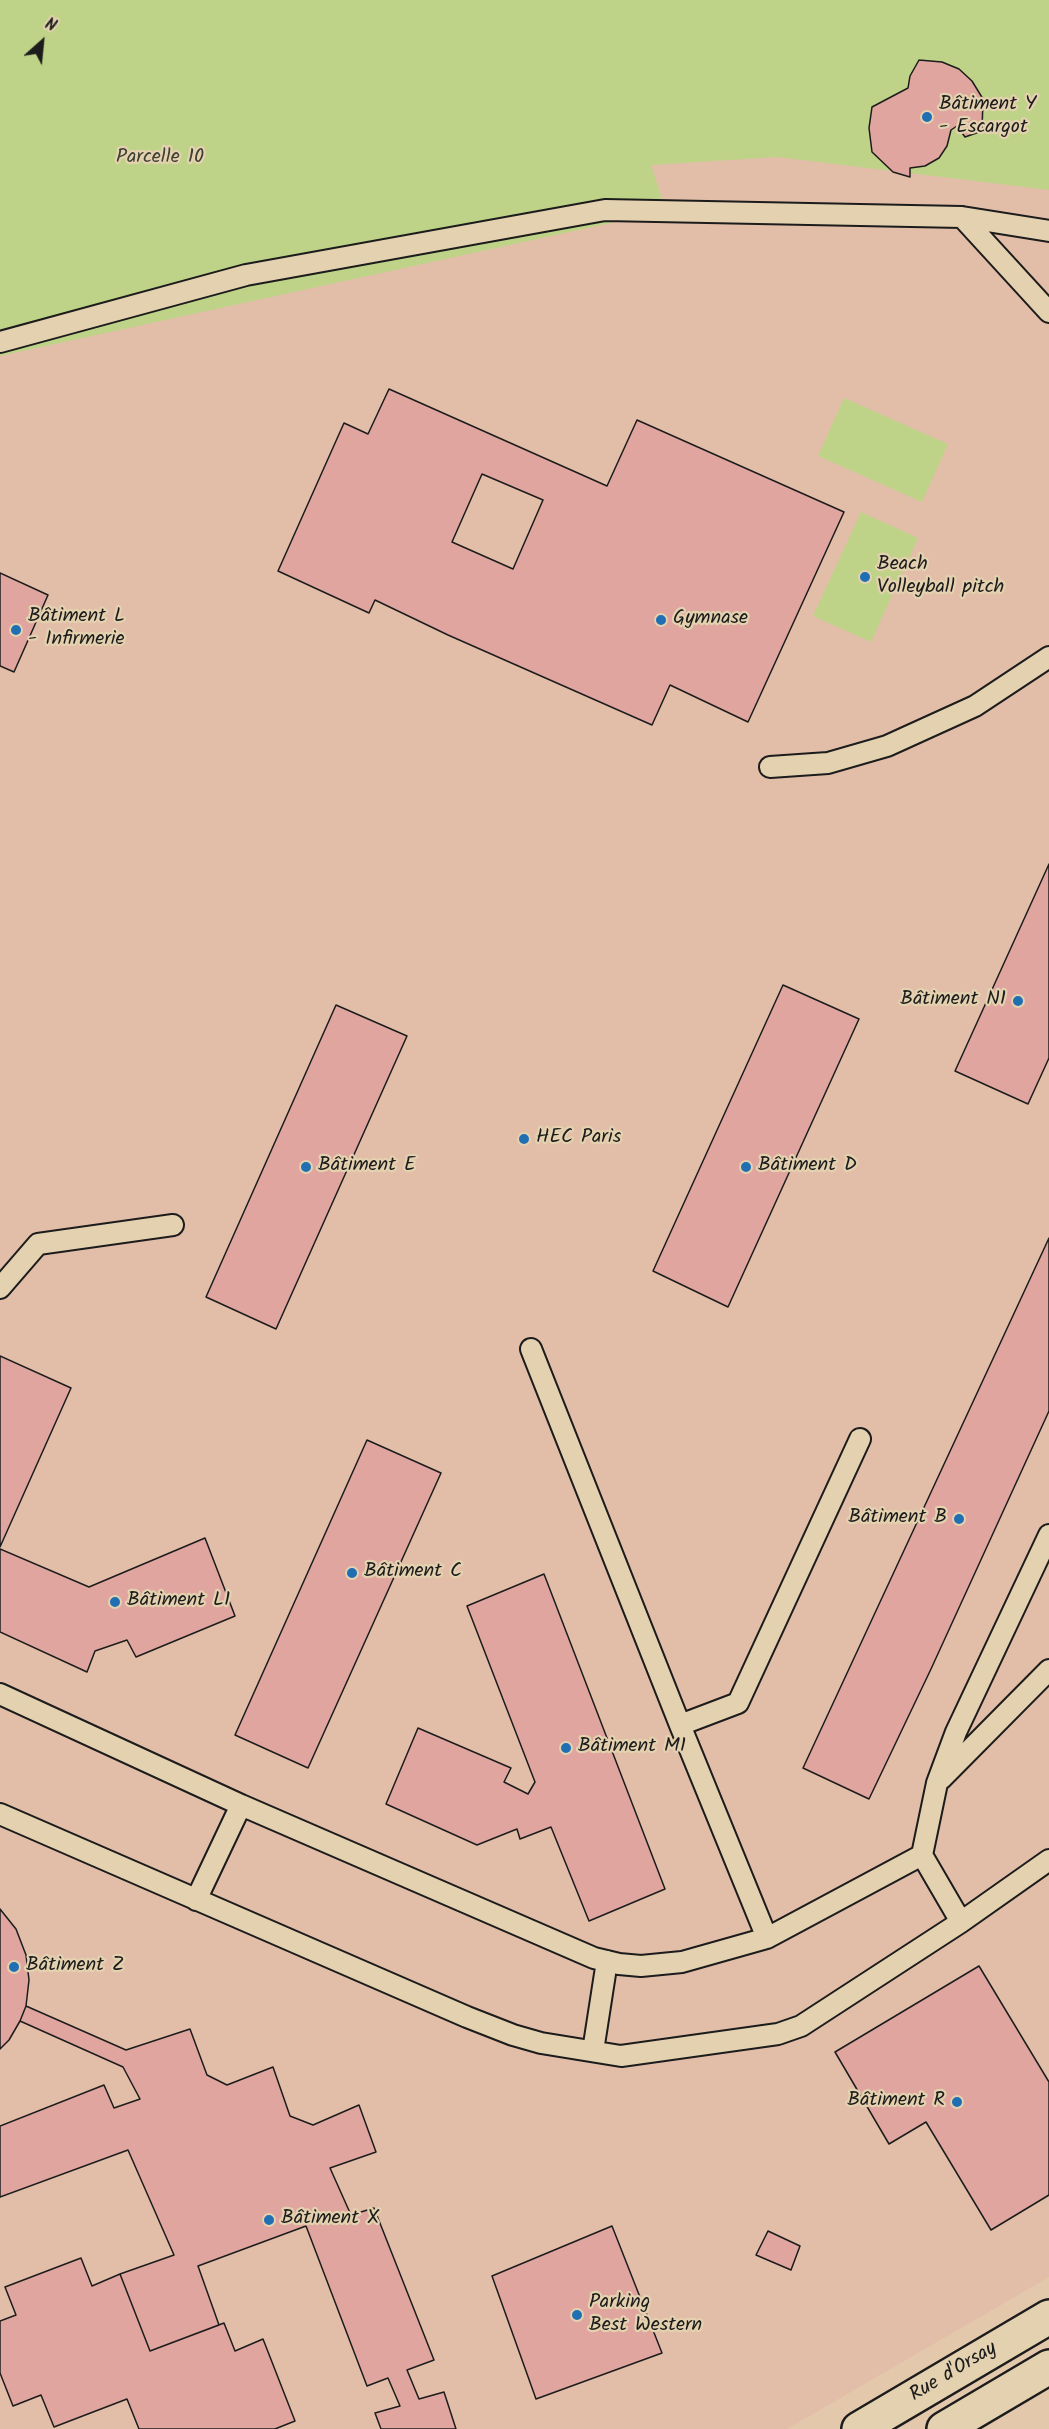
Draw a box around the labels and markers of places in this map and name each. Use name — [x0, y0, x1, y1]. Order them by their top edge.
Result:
place label: Bâtiment Y - Escargot — [939, 94, 1037, 141]
marker: Bâtiment Y - Escargot — [920, 110, 934, 124]
place label: Beach Volleyball pitch — [877, 554, 1004, 601]
marker: Beach Volleyball pitch — [858, 570, 872, 584]
place label: Bâtiment L - Infirmerie — [28, 606, 125, 653]
place label: Gymnase — [673, 608, 748, 632]
marker: Gymnase — [654, 613, 668, 627]
marker: Bâtiment L - Infirmerie — [9, 623, 23, 637]
place label: Bâtiment N1 — [900, 989, 1006, 1013]
marker: Bâtiment N1 — [1011, 994, 1025, 1008]
place label: HEC Paris — [536, 1127, 621, 1151]
marker: HEC Paris — [517, 1132, 531, 1146]
place label: Bâtiment E — [318, 1155, 416, 1179]
place label: Bâtiment D — [758, 1155, 857, 1179]
marker: Bâtiment E — [299, 1160, 313, 1174]
marker: Bâtiment D — [739, 1160, 753, 1174]
place label: Bâtiment B — [848, 1507, 947, 1531]
marker: Bâtiment B — [952, 1512, 966, 1526]
place label: Bâtiment C — [364, 1561, 462, 1585]
marker: Bâtiment C — [345, 1566, 359, 1580]
place label: Bâtiment L1 — [127, 1590, 230, 1614]
marker: Bâtiment L1 — [108, 1595, 122, 1609]
place label: Bâtiment M1 — [578, 1736, 686, 1760]
marker: Bâtiment M1 — [559, 1741, 573, 1755]
place label: Bâtiment Z — [26, 1955, 124, 1979]
marker: Bâtiment Z — [7, 1960, 21, 1974]
place label: Bâtiment R — [847, 2090, 945, 2114]
marker: Bâtiment R — [950, 2095, 964, 2109]
place label: Bâtiment X — [281, 2208, 379, 2232]
marker: Bâtiment X — [262, 2213, 276, 2227]
place label: Parking Best Western — [589, 2292, 702, 2339]
marker: Parking Best Western — [570, 2308, 584, 2322]

